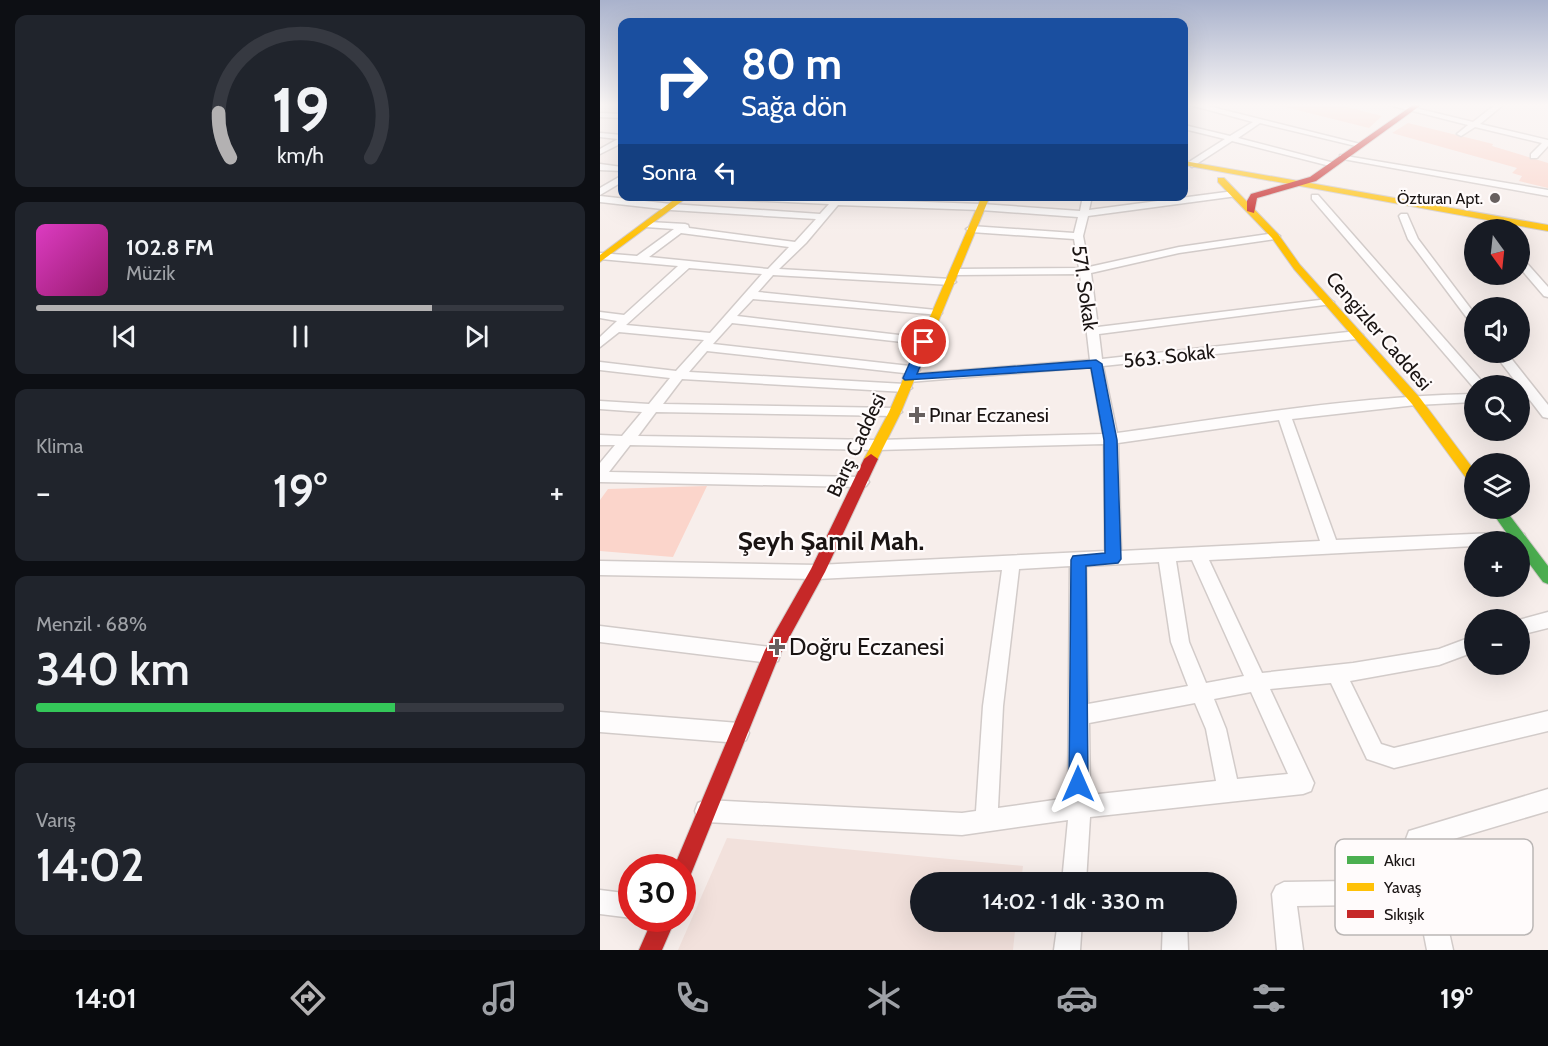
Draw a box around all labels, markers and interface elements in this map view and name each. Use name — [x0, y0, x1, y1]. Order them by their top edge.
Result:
text: 80 m — [741, 38, 842, 90]
icon: right — [642, 42, 720, 120]
text: 19 — [271, 72, 329, 148]
text: Sağa dön — [741, 90, 847, 123]
text: km/h — [277, 142, 323, 168]
icon: left — [709, 156, 742, 189]
text: Sonra — [642, 159, 697, 186]
place label: Özturan Apt. — [1397, 189, 1483, 208]
marker: Özturan Apt. — [1488, 191, 1502, 205]
north arrow — [1464, 219, 1530, 285]
map controls — [1464, 219, 1530, 675]
text: 102.8 FM — [126, 234, 214, 261]
street label: 571. Sokak — [1067, 244, 1103, 332]
text: Müzik — [126, 261, 175, 285]
street label: Cengizler Caddesi — [1321, 267, 1437, 395]
button: sound — [1464, 297, 1530, 363]
pin — [898, 316, 949, 367]
icon: previous — [108, 320, 141, 353]
icon: pause — [284, 320, 317, 353]
icon: next — [460, 320, 493, 353]
icon: arrive — [907, 325, 940, 358]
street label: 563. Sokak — [1122, 339, 1216, 373]
button: search — [1464, 375, 1530, 441]
street label: Barış Caddesi — [822, 389, 890, 501]
place label: Pınar Eczanesi — [929, 403, 1049, 427]
marker: Pınar Eczanesi — [910, 408, 924, 422]
text: Klima — [36, 434, 83, 458]
button: layers — [1464, 453, 1530, 519]
text: 19° — [273, 464, 327, 518]
text: − — [36, 472, 51, 512]
text: + — [549, 472, 564, 512]
district label: Şeyh Şamil Mah. — [738, 525, 924, 557]
button: + — [1464, 531, 1530, 597]
button: − — [1464, 609, 1530, 675]
text: Menzil · 68% — [36, 612, 147, 636]
place label: Doğru Eczanesi — [789, 632, 944, 661]
marker: Doğru Eczanesi — [770, 640, 784, 654]
text: 340 km — [36, 642, 190, 696]
position arrow — [1046, 752, 1110, 816]
text: Varış — [36, 808, 76, 832]
text: 14:02 — [36, 838, 144, 892]
legend — [1335, 839, 1533, 935]
text: Akıcı — [1384, 851, 1415, 870]
speed limit sign: 30 — [618, 854, 696, 932]
text: Yavaş — [1383, 878, 1422, 897]
text: 14:02 · 1 dk · 330 m — [983, 888, 1164, 915]
text: Sıkışık — [1384, 905, 1425, 924]
icon: directions — [287, 977, 329, 1019]
icon: music — [479, 977, 521, 1019]
icon: phone — [671, 977, 713, 1019]
icon: climate — [863, 977, 905, 1019]
icon: car — [1056, 977, 1098, 1019]
icon: filters — [1248, 977, 1290, 1019]
text: 14:01 — [75, 982, 137, 1015]
text: 19° — [1440, 982, 1473, 1015]

